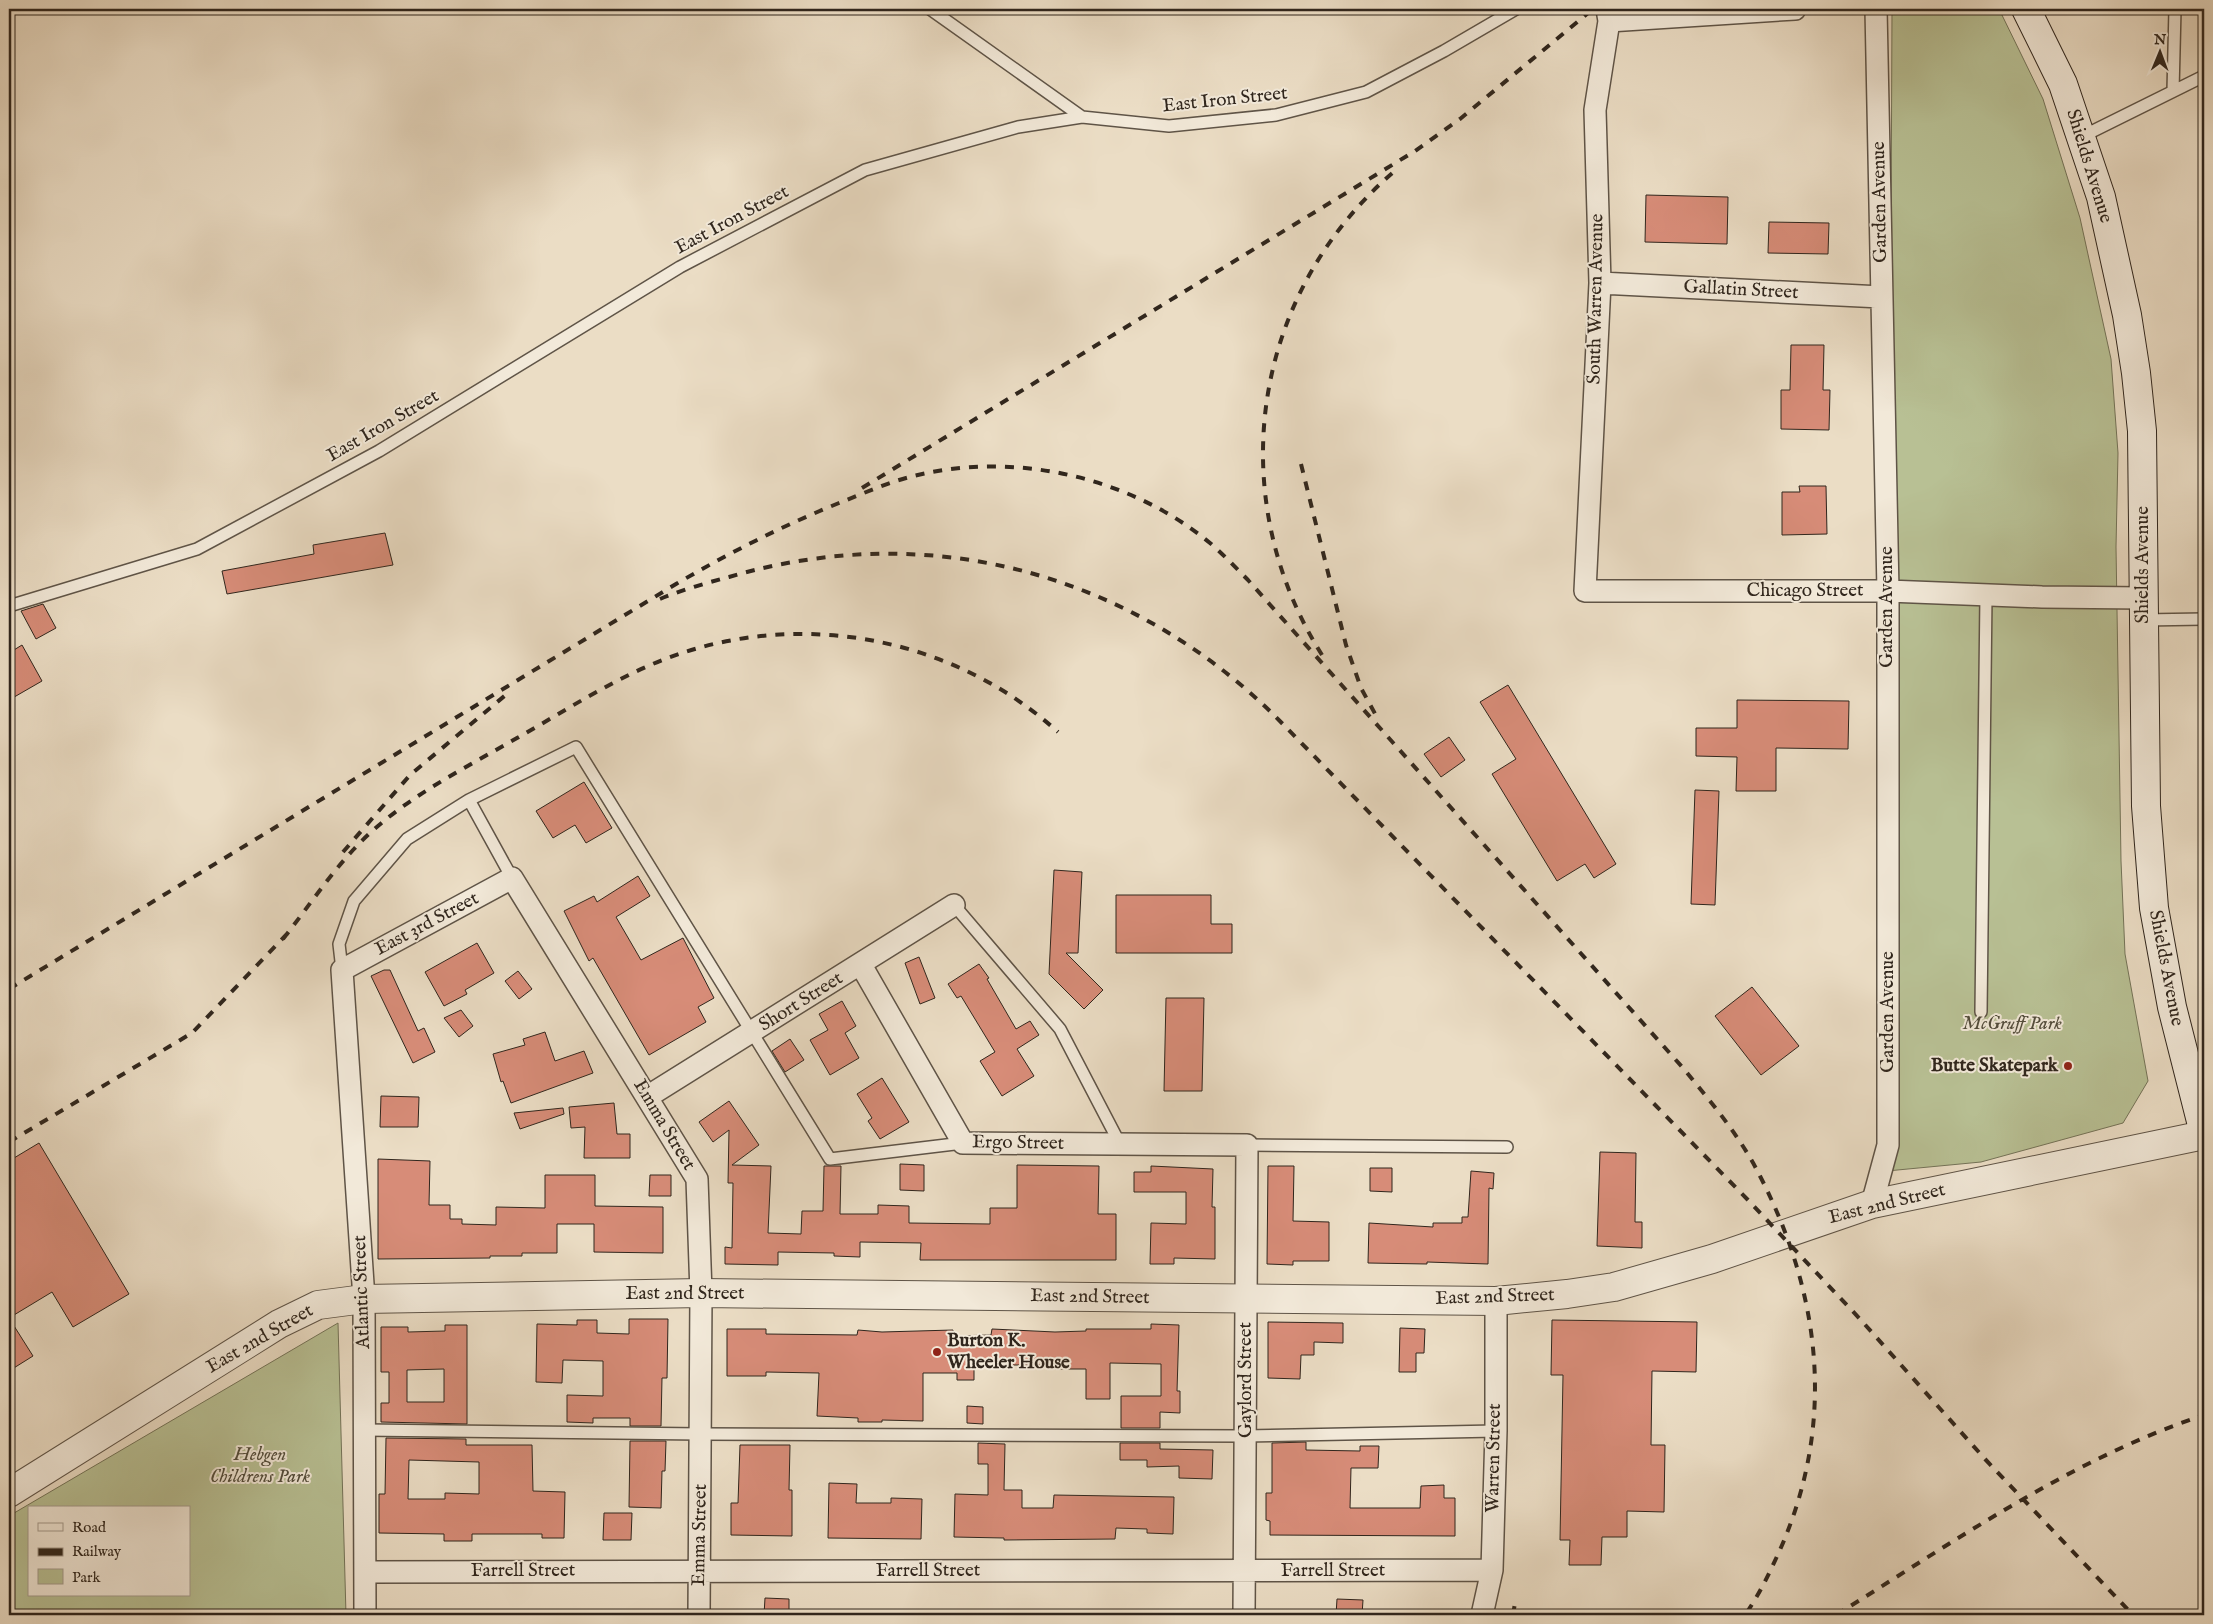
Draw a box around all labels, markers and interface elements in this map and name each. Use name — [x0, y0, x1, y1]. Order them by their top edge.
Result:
north arrow — [2136, 28, 2186, 78]
text: N — [2153, 31, 2166, 49]
street label: East Iron Street — [1161, 81, 1289, 118]
street label: Shields Avenue — [2060, 106, 2118, 226]
street label: Garden Avenue — [1867, 141, 1893, 263]
street label: East Iron Street — [671, 180, 793, 260]
street label: South Warren Avenue — [1583, 213, 1609, 385]
street label: Gallatin Street — [1683, 275, 1800, 305]
street label: East Iron Street — [323, 384, 444, 468]
street label: Shields Avenue — [2131, 506, 2155, 624]
street label: Garden Avenue — [1875, 546, 1899, 668]
street label: Chicago Street — [1747, 579, 1864, 603]
street label: East 3rd Street — [371, 886, 484, 961]
street label: Shields Avenue — [2143, 908, 2189, 1028]
street label: Garden Avenue — [1876, 951, 1900, 1073]
street label: Short Street — [754, 966, 848, 1037]
park label: McGruff Park — [1962, 1012, 2062, 1036]
place label: Butte Skatepark — [1931, 1054, 2059, 1078]
marker: Butte Skatepark — [2062, 1060, 2074, 1072]
street label: Emma Street — [627, 1075, 701, 1175]
street label: Ergo Street — [972, 1130, 1065, 1156]
street label: East 2nd Street — [1826, 1178, 1948, 1230]
street label: Atlantic Street — [348, 1234, 376, 1350]
street label: East 2nd Street — [625, 1282, 745, 1306]
street label: East 2nd Street — [1435, 1283, 1555, 1311]
street label: East 2nd Street — [1030, 1284, 1150, 1310]
street label: East 2nd Street — [202, 1299, 318, 1379]
street label: Gaylord Street — [1234, 1322, 1258, 1438]
place label: Burton K. Wheeler House — [946, 1329, 1070, 1375]
marker: Burton K. Wheeler House — [931, 1346, 943, 1358]
street label: Warren Street — [1481, 1403, 1507, 1513]
park label: Hebgen Childrens Park — [210, 1443, 310, 1489]
street label: Emma Street — [687, 1483, 713, 1586]
legend — [28, 1506, 190, 1596]
text: Road — [72, 1518, 107, 1537]
text: Railway — [72, 1542, 122, 1561]
street label: Farrell Street — [471, 1559, 576, 1583]
street label: Farrell Street — [876, 1559, 981, 1583]
street label: Farrell Street — [1281, 1559, 1386, 1583]
text: Park — [72, 1568, 102, 1587]

